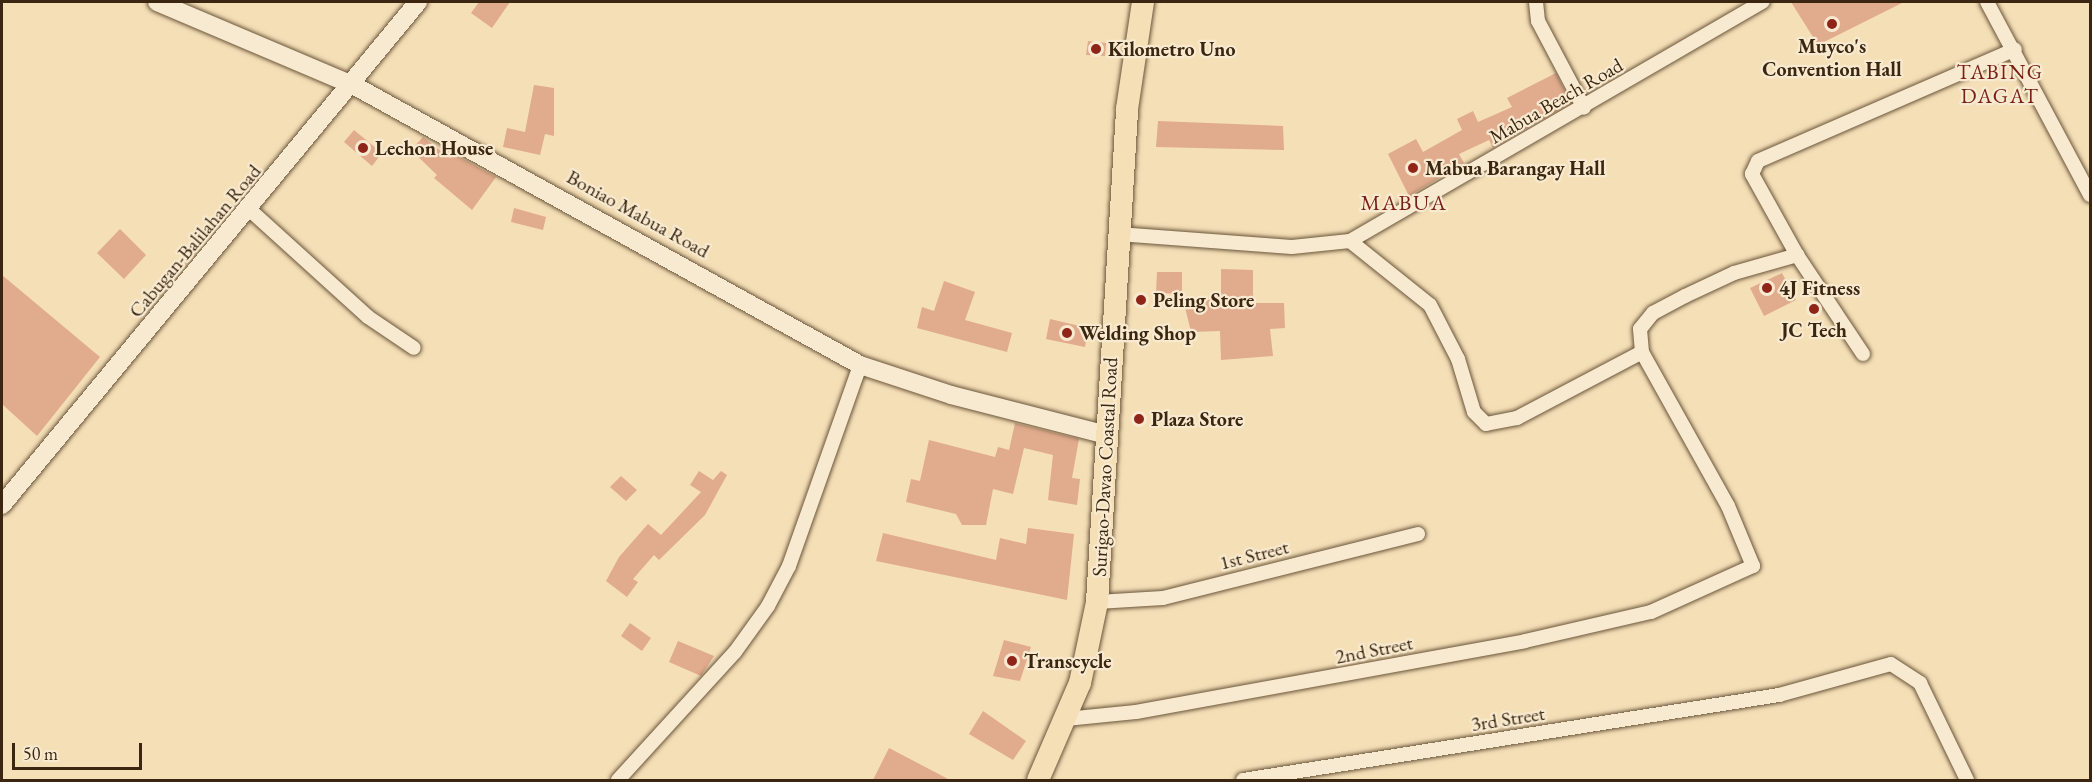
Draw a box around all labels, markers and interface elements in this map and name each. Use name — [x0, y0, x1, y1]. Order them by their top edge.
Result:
marker: Muyco's Convention Hall — [1825, 17, 1839, 31]
place label: Muyco's Convention Hall — [1762, 34, 1902, 81]
place label: Kilometro Uno — [1108, 37, 1235, 61]
marker: Kilometro Uno — [1089, 42, 1103, 56]
street label: Mabua Beach Road — [1485, 53, 1627, 149]
district label: TABING DAGAT — [1956, 59, 2044, 109]
place label: Lechon House — [375, 136, 493, 160]
marker: Lechon House — [356, 141, 370, 155]
place label: Mabua Barangay Hall — [1425, 156, 1605, 180]
street label: Cabugan-Balilahan Road — [124, 160, 266, 322]
marker: Mabua Barangay Hall — [1406, 161, 1420, 175]
street label: Boniao Mabua Road — [563, 165, 713, 263]
district label: MABUA — [1361, 190, 1447, 216]
place label: 4J Fitness — [1779, 276, 1860, 300]
marker: 4J Fitness — [1760, 281, 1774, 295]
place label: Peling Store — [1153, 288, 1254, 312]
marker: Peling Store — [1134, 293, 1148, 307]
marker: JC Tech — [1807, 302, 1821, 316]
place label: JC Tech — [1781, 318, 1847, 342]
place label: Welding Shop — [1079, 321, 1196, 345]
marker: Welding Shop — [1060, 326, 1074, 340]
street label: Surigao-Davao Coastal Road — [1087, 357, 1123, 577]
place label: Plaza Store — [1151, 407, 1243, 431]
marker: Plaza Store — [1132, 412, 1146, 426]
street label: 1st Street — [1217, 535, 1291, 575]
street label: 2nd Street — [1333, 631, 1415, 669]
place label: Transcycle — [1024, 649, 1111, 673]
marker: Transcycle — [1005, 654, 1019, 668]
street label: 3rd Street — [1469, 701, 1547, 737]
scale bar — [15, 731, 146, 769]
text: 50 m — [23, 742, 58, 765]

